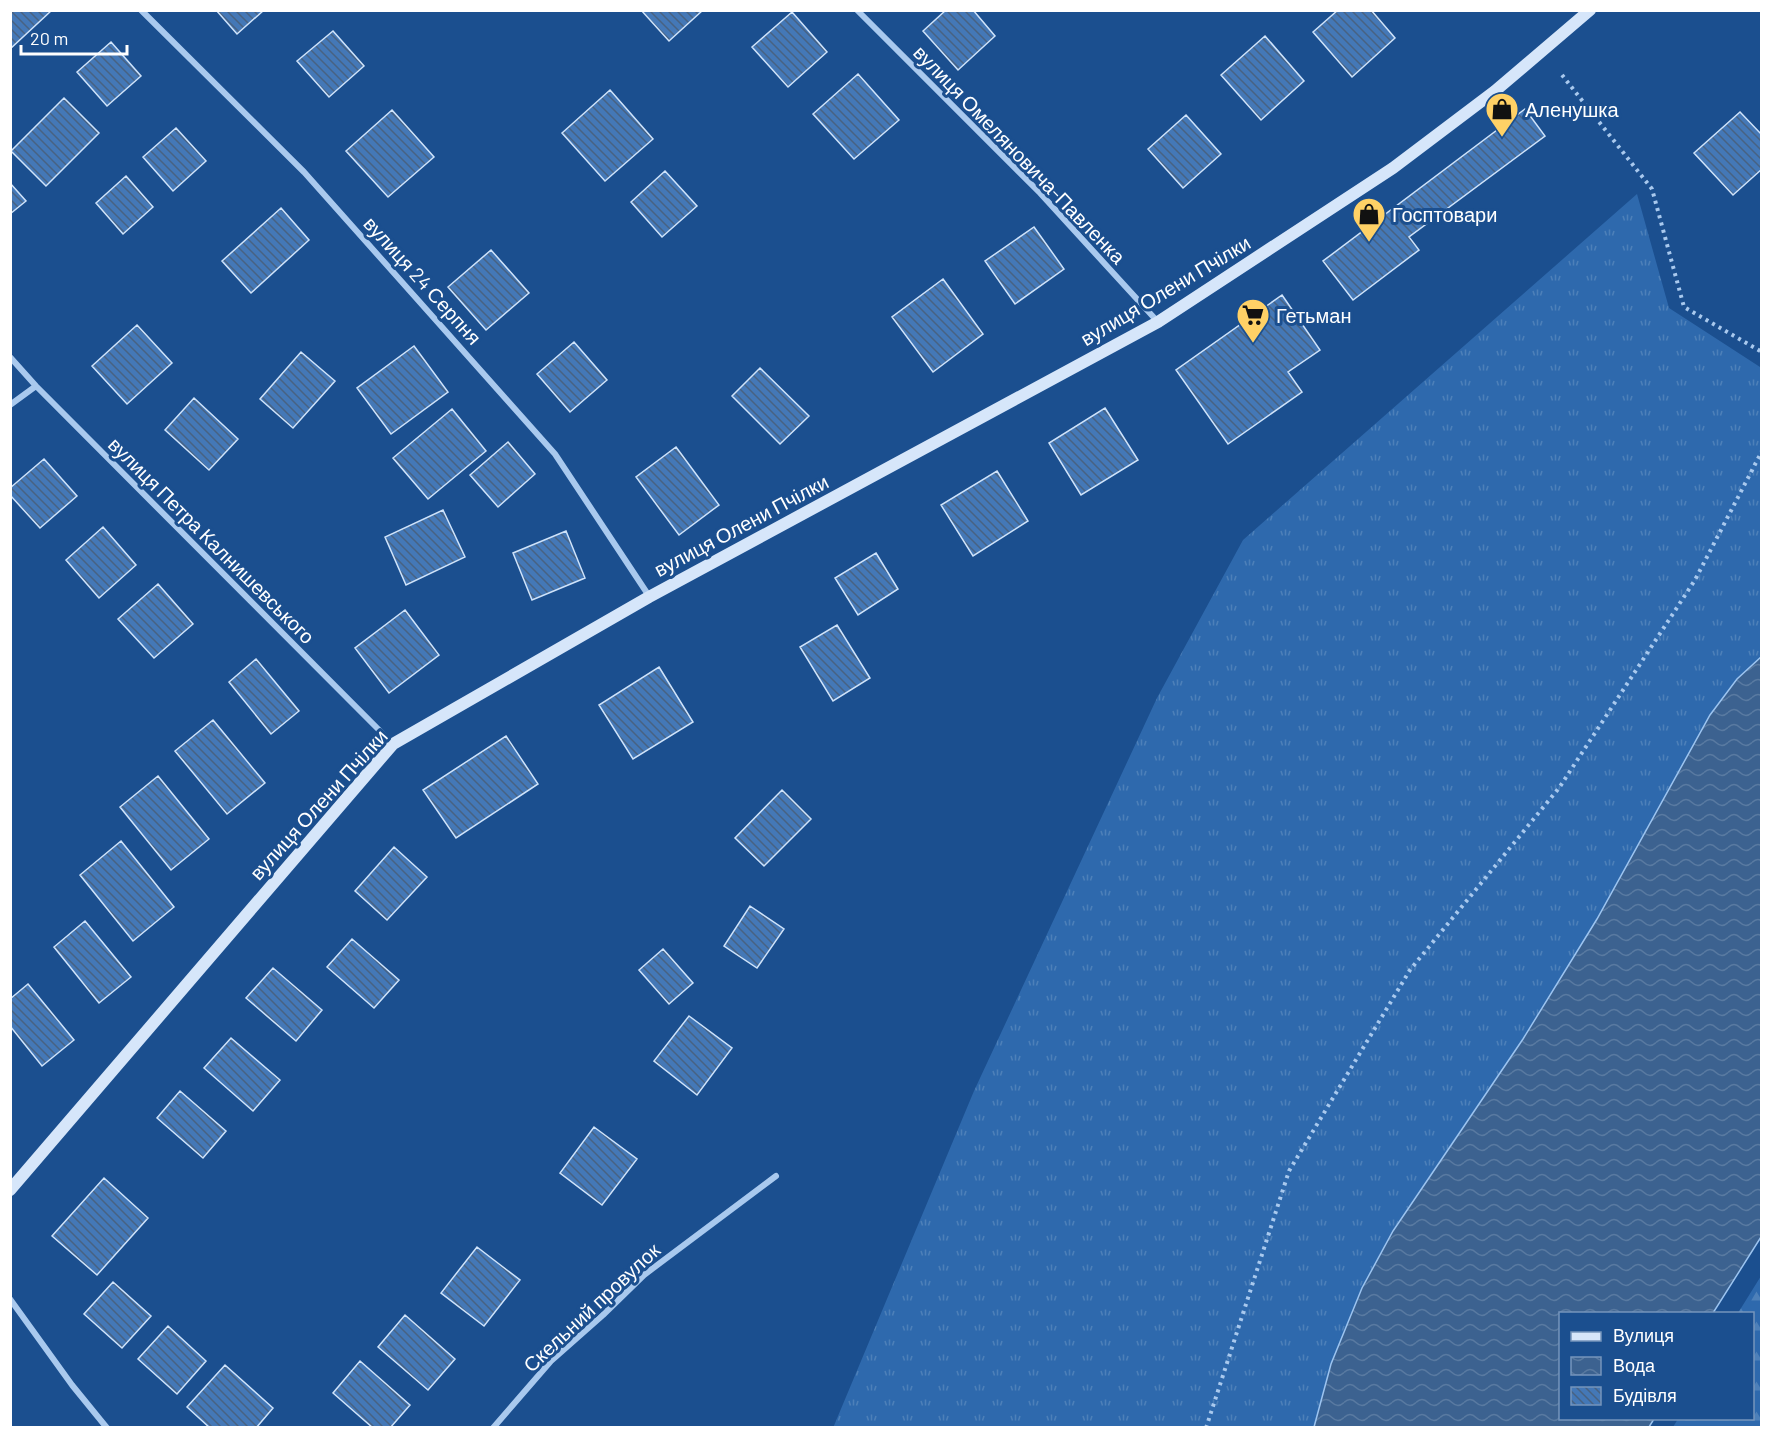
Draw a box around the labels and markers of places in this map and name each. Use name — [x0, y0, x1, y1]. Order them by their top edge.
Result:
shop icon: Аленушка — [1484, 91, 1520, 138]
place label: Аленушка — [1525, 97, 1619, 121]
shop icon: Госптовари — [1351, 196, 1387, 243]
place label: Госптовари — [1392, 202, 1497, 226]
supermarket icon: Гетьман — [1235, 297, 1271, 344]
place label: Гетьман — [1276, 303, 1351, 327]

